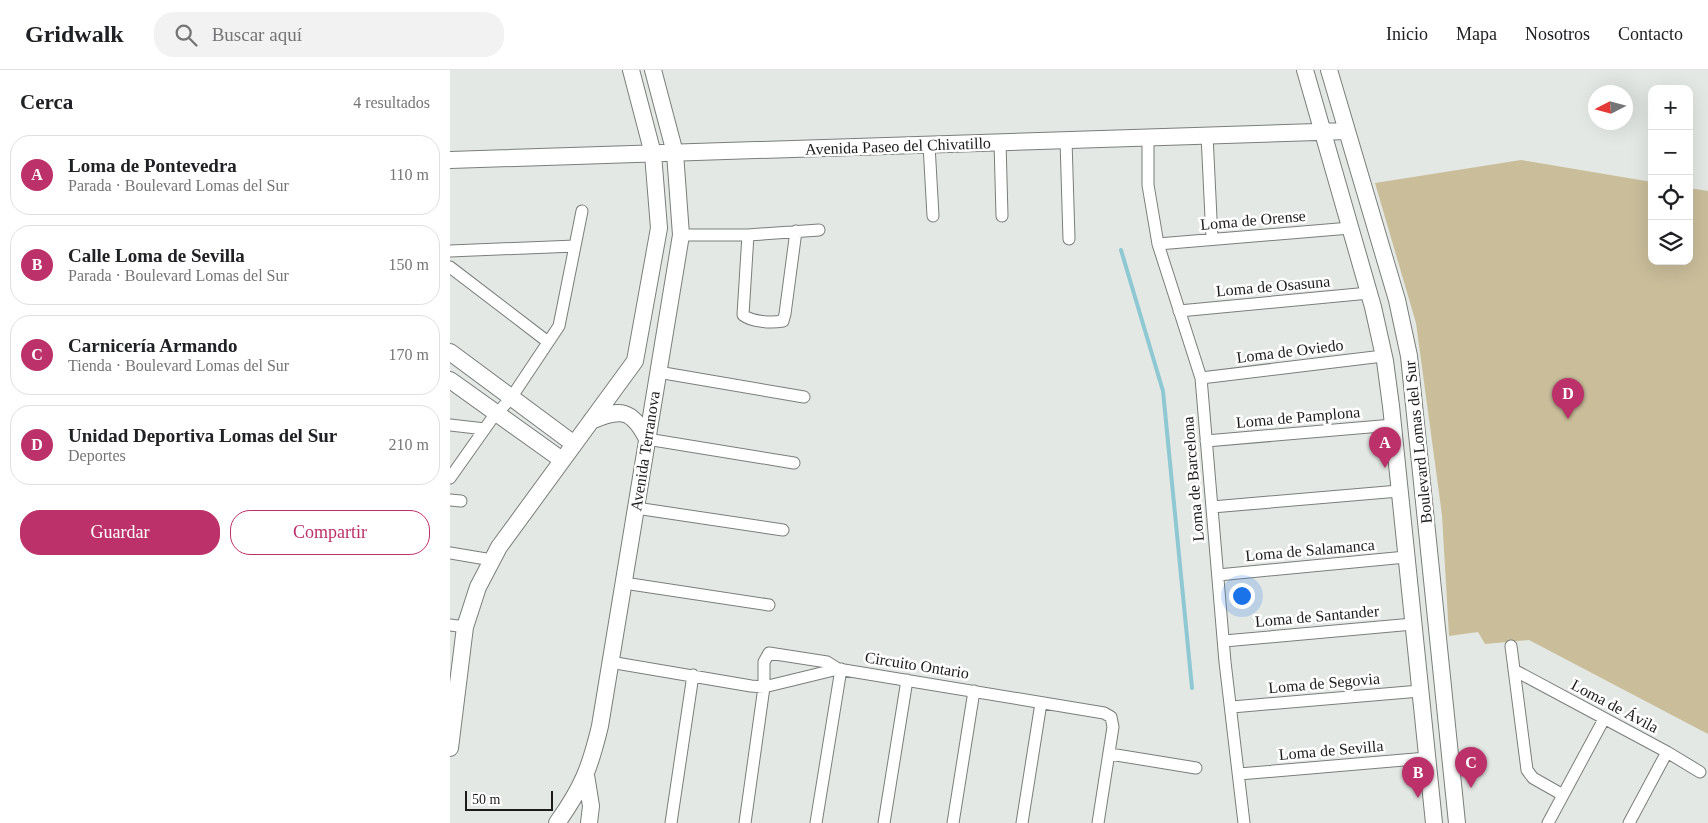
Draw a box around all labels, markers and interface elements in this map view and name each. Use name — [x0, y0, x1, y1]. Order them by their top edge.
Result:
search box — [154, 12, 504, 57]
text: Gridwalk — [25, 21, 124, 47]
icon: search — [172, 21, 200, 49]
text: Buscar aquí — [212, 24, 302, 45]
text: Inicio — [1386, 24, 1428, 44]
text: Mapa — [1456, 24, 1497, 44]
text: Nosotros — [1525, 24, 1590, 44]
text: Contacto — [1618, 24, 1683, 44]
north arrow — [1588, 85, 1633, 130]
map controls — [1648, 85, 1693, 265]
button: + — [1648, 85, 1693, 130]
text: Cerca — [20, 90, 73, 114]
text: 4 resultados — [353, 94, 430, 111]
button: − — [1648, 130, 1693, 175]
street label: Avenida Paseo del Chivatillo — [805, 134, 991, 158]
text: Loma de Pontevedra — [68, 155, 237, 176]
text: A — [31, 166, 43, 183]
text: 110 m — [389, 166, 429, 183]
button: locate — [1648, 175, 1693, 220]
text: Parada · Boulevard Lomas del Sur — [68, 177, 289, 194]
street label: Loma de Orense — [1200, 207, 1306, 233]
button: layers — [1648, 220, 1693, 265]
text: Calle Loma de Sevilla — [68, 245, 245, 266]
text: B — [32, 256, 42, 273]
text: 150 m — [389, 256, 429, 273]
text: Parada · Boulevard Lomas del Sur — [68, 267, 289, 284]
street label: Loma de Osasuna — [1215, 273, 1331, 299]
text: Carnicería Armando — [68, 335, 237, 356]
street label: Loma de Oviedo — [1236, 336, 1344, 366]
text: C — [31, 346, 43, 363]
text: 170 m — [389, 346, 429, 363]
text: Tienda · Boulevard Lomas del Sur — [68, 357, 289, 374]
street label: Boulevard Lomas del Sur — [1401, 359, 1435, 524]
pin: D — [1552, 378, 1584, 419]
street label: Avenida Terranova — [627, 390, 663, 512]
street label: Loma de Pamplona — [1235, 403, 1361, 432]
street label: Loma de Barcelona — [1179, 416, 1207, 542]
text: Unidad Deportiva Lomas del Sur — [68, 425, 337, 446]
pin: A — [1369, 427, 1401, 468]
text: D — [31, 436, 43, 453]
text: 210 m — [389, 436, 429, 453]
text: Deportes — [68, 447, 126, 464]
button: Guardar — [20, 510, 220, 555]
button: Compartir — [230, 510, 430, 555]
street label: Loma de Salamanca — [1245, 536, 1375, 564]
your location — [1229, 583, 1255, 609]
street label: Loma de Santander — [1254, 602, 1380, 630]
street label: Circuito Ontario — [864, 648, 970, 682]
street label: Loma de Segovia — [1267, 670, 1381, 697]
street label: Loma de Ávila — [1569, 675, 1662, 736]
street label: Loma de Sevilla — [1278, 737, 1384, 763]
pin: C — [1455, 747, 1487, 788]
pin: B — [1402, 757, 1434, 798]
scale bar — [465, 788, 552, 811]
text: 50 m — [472, 792, 500, 807]

